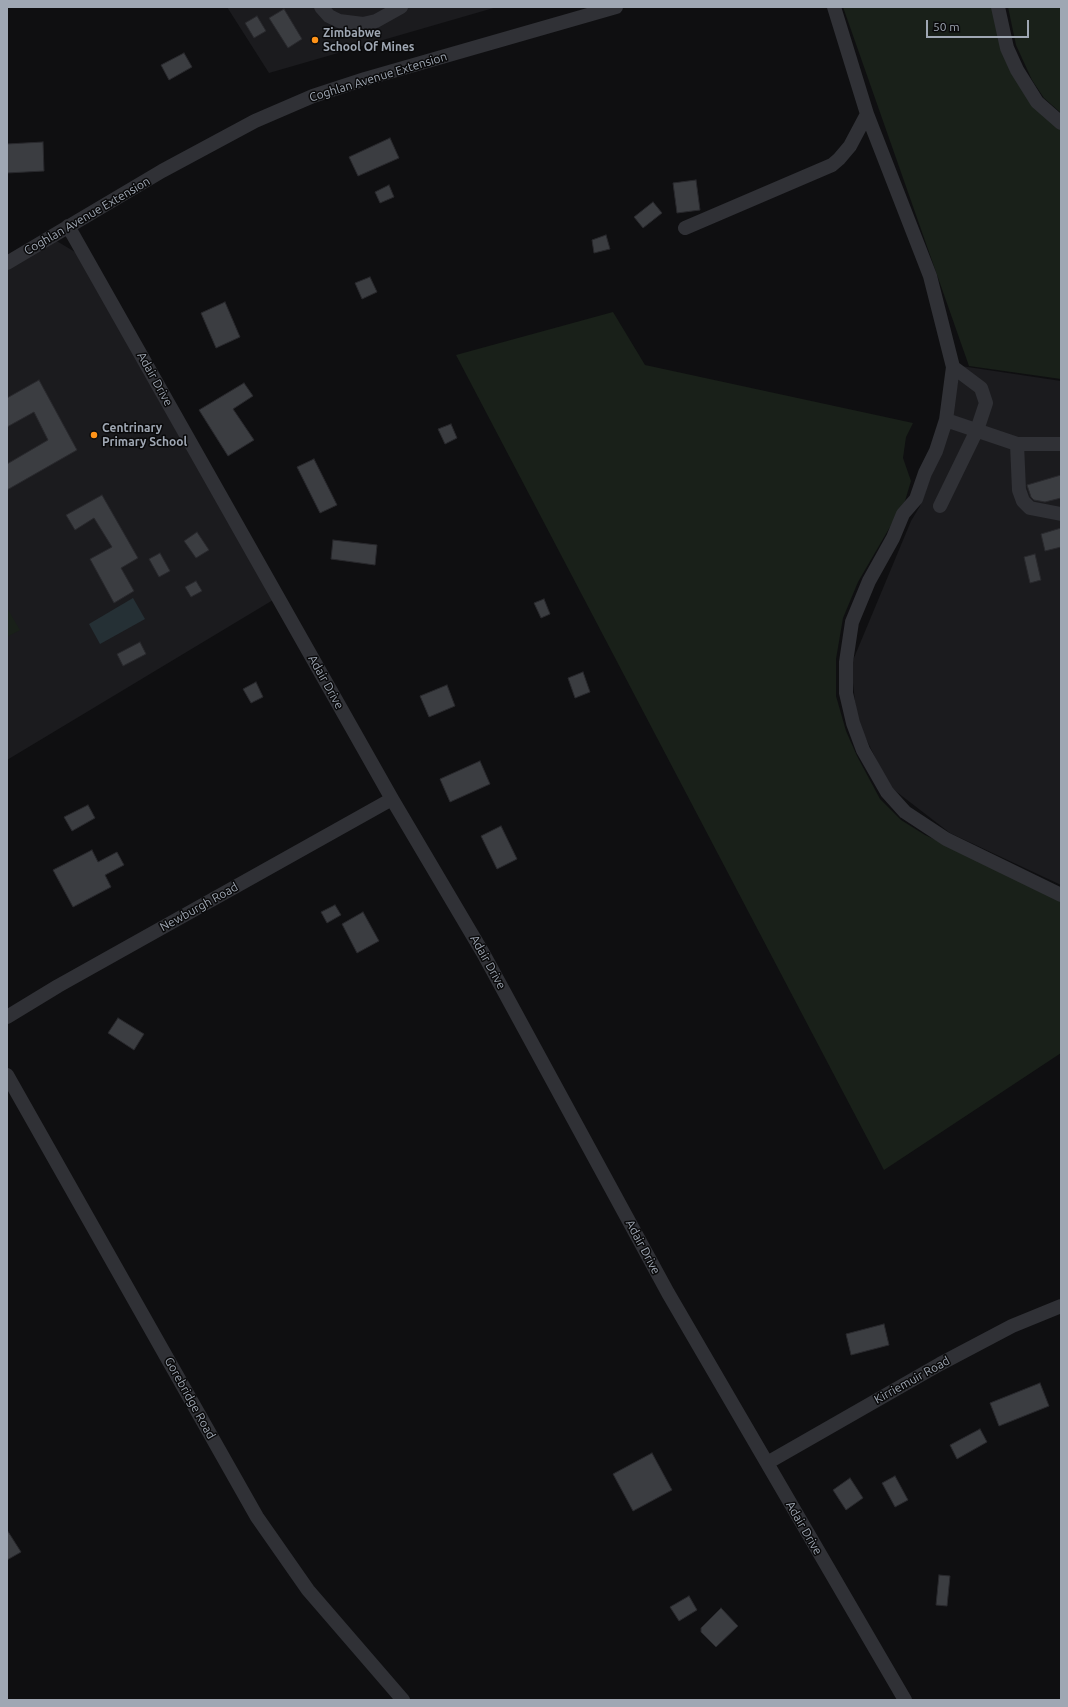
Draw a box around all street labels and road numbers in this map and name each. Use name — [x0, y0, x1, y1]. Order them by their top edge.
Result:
street label: Coghlan Avenue Extension — [307, 49, 449, 105]
street label: Coghlan Avenue Extension — [21, 174, 153, 258]
street label: Adair Drive — [134, 349, 176, 409]
street label: Adair Drive — [305, 652, 347, 712]
street label: Newburgh Road — [157, 880, 241, 934]
street label: Adair Drive — [467, 932, 509, 992]
street label: Adair Drive — [623, 1217, 663, 1277]
street label: Kirriemuir Road — [872, 1353, 952, 1407]
street label: Gorebridge Road — [162, 1354, 218, 1442]
street label: Adair Drive — [783, 1499, 825, 1557]

